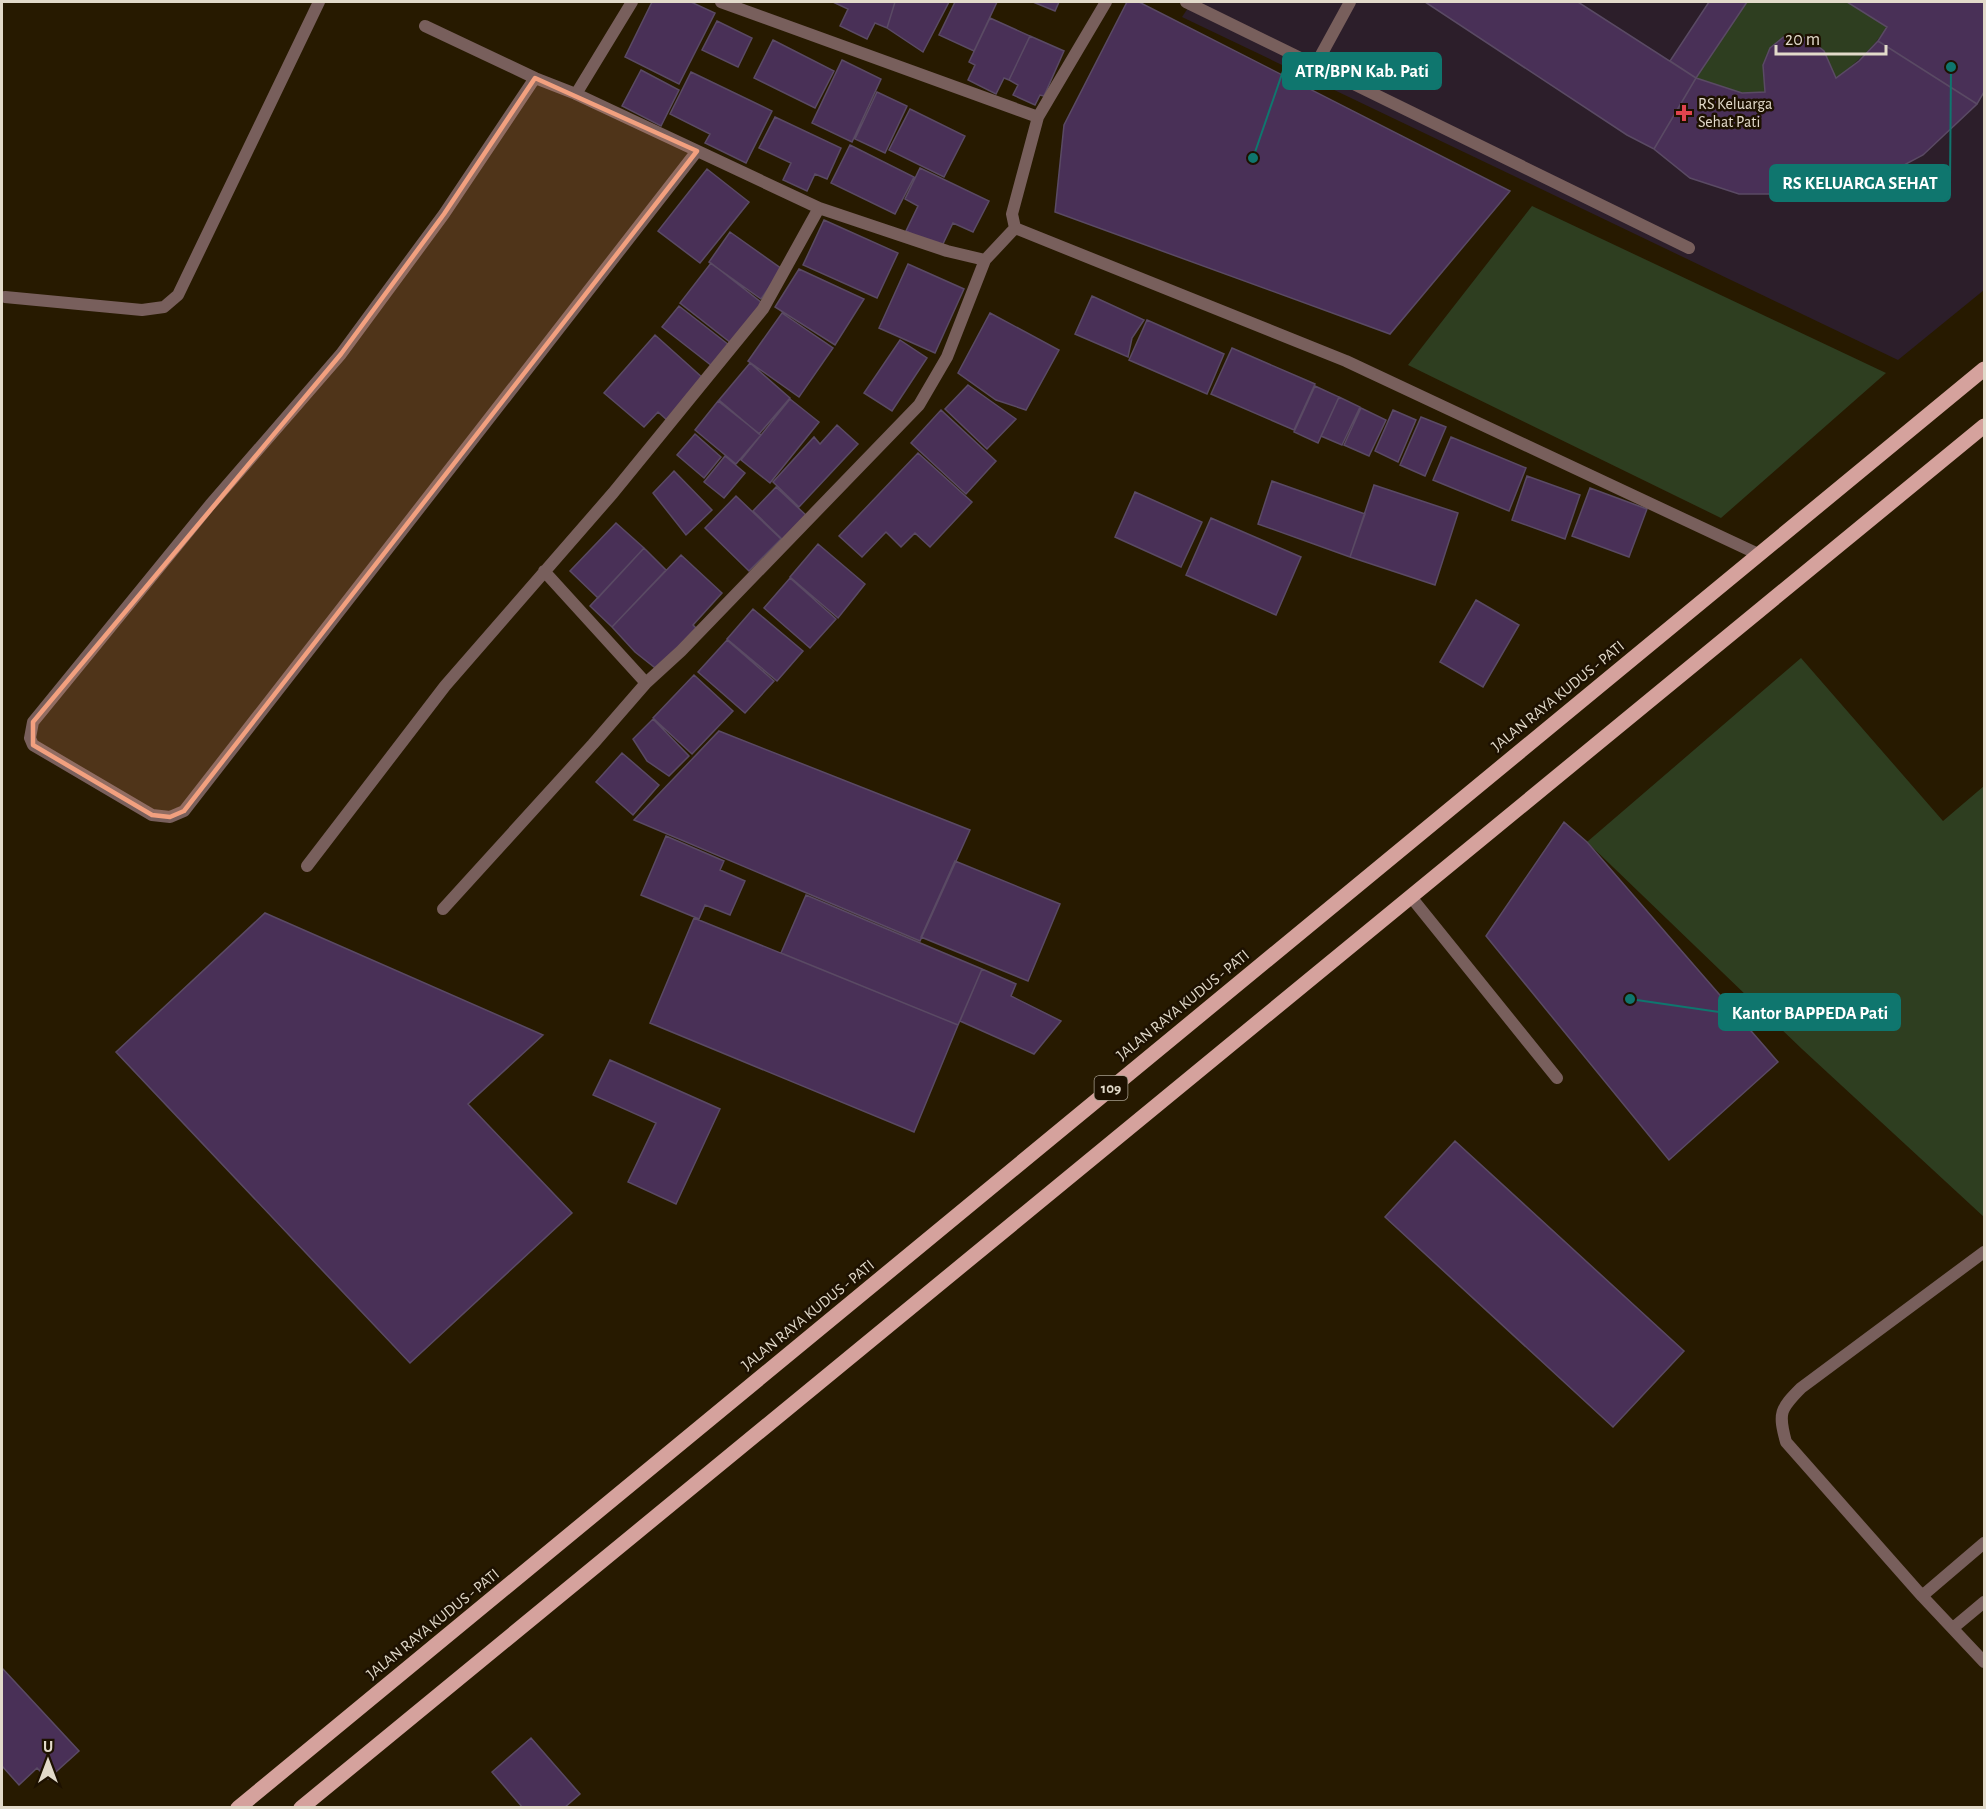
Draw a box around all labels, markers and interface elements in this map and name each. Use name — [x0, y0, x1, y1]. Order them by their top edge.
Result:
scale bar — [1776, 18, 1886, 56]
text: 20 m — [1785, 31, 1820, 49]
callout: ATR/BPN Kab. Pati — [1283, 53, 1441, 89]
text: ATR/BPN Kab. Pati — [1295, 63, 1429, 81]
place label: RS Keluarga Sehat Pati — [1698, 96, 1772, 130]
marker: RS Keluarga Sehat Pati — [1675, 104, 1693, 122]
callout: RS KELUARGA SEHAT — [1770, 165, 1950, 201]
text: RS KELUARGA SEHAT — [1782, 175, 1938, 193]
street label: JALAN RAYA KUDUS - PATI — [1489, 638, 1627, 754]
street label: JALAN RAYA KUDUS - PATI — [1114, 947, 1252, 1063]
callout: Kantor BAPPEDA Pati — [1719, 994, 1900, 1030]
text: Kantor BAPPEDA Pati — [1732, 1005, 1888, 1023]
road number: 109 — [1094, 1076, 1128, 1100]
street label: JALAN RAYA KUDUS - PATI — [739, 1257, 877, 1373]
street label: JALAN RAYA KUDUS - PATI — [364, 1566, 502, 1682]
north arrow — [18, 1731, 78, 1791]
text: U — [43, 1739, 53, 1755]

